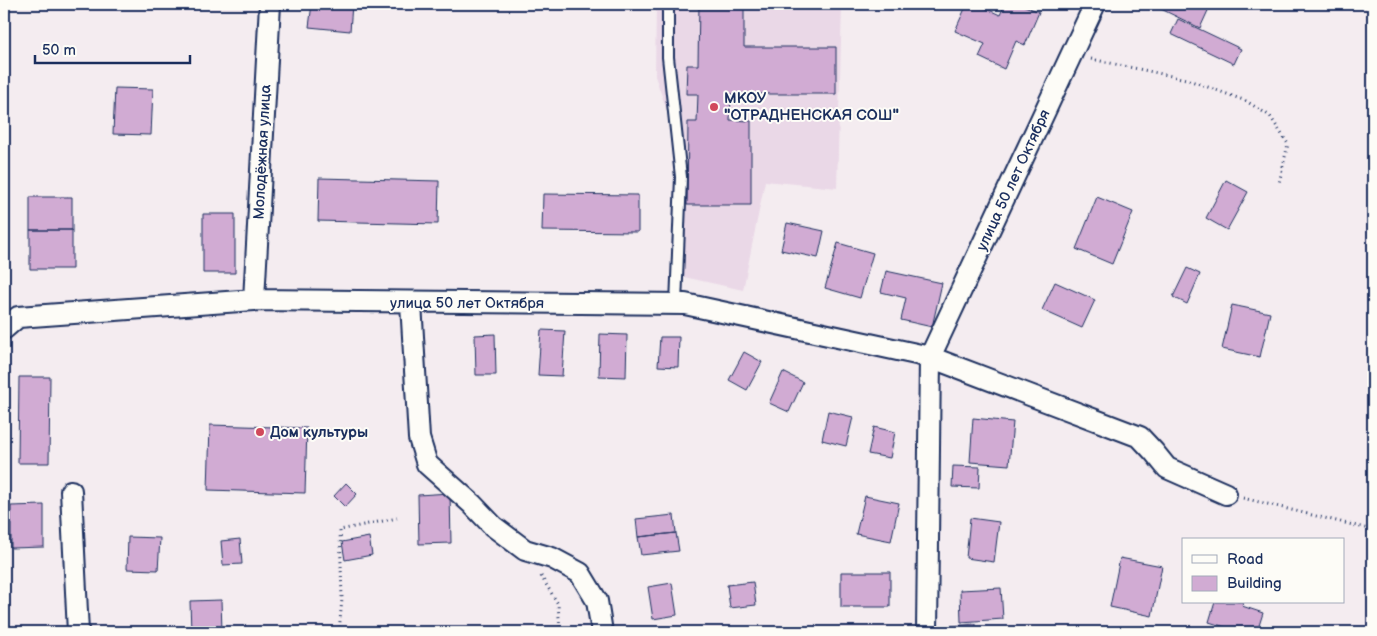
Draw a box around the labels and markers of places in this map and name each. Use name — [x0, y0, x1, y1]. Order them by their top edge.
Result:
place label: МКОУ "ОТРАДНЕНСКАЯ СОШ" — [724, 89, 899, 125]
marker: МКОУ "ОТРАДНЕНСКАЯ СОШ" — [708, 101, 720, 113]
place label: Дом культуры — [270, 423, 368, 442]
marker: Дом культуры — [254, 426, 266, 438]

